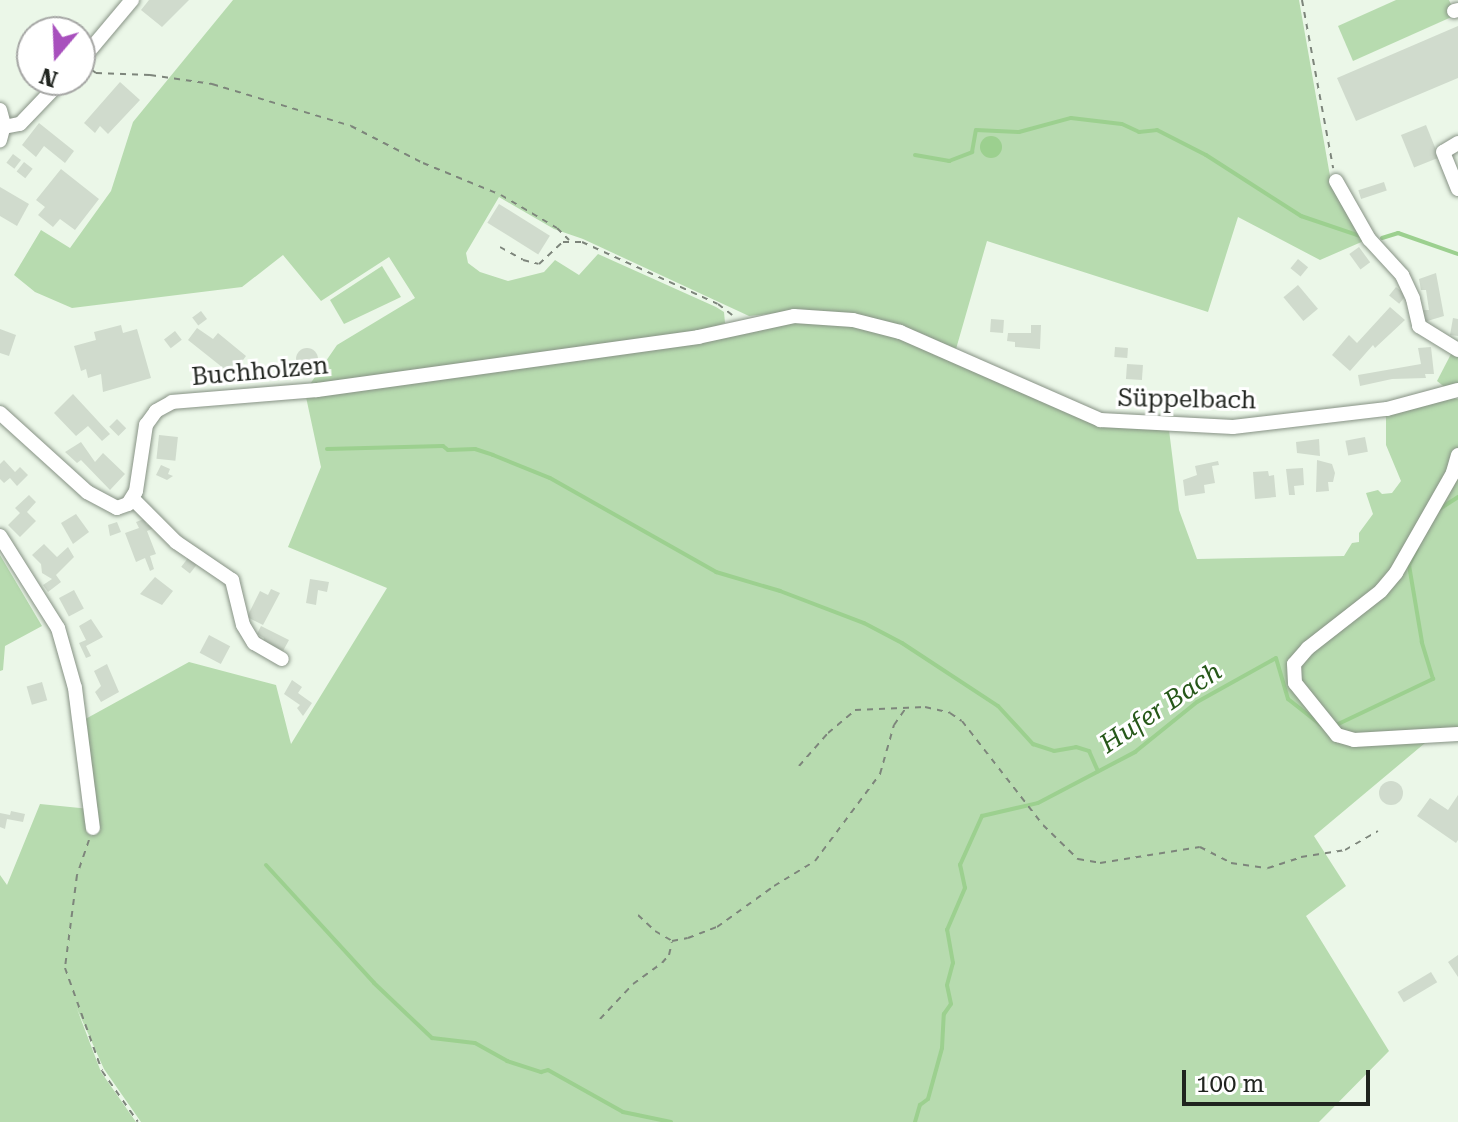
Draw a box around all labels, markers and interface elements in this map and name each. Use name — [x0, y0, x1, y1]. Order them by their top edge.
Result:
north arrow — [16, 16, 96, 96]
text: N — [37, 63, 61, 92]
street label: Buchholzen — [191, 352, 329, 392]
street label: Süppelbach — [1117, 384, 1257, 416]
water label: Hufer Bach — [1094, 656, 1228, 760]
scale bar — [1186, 1054, 1374, 1104]
text: 100 m — [1196, 1070, 1264, 1098]

